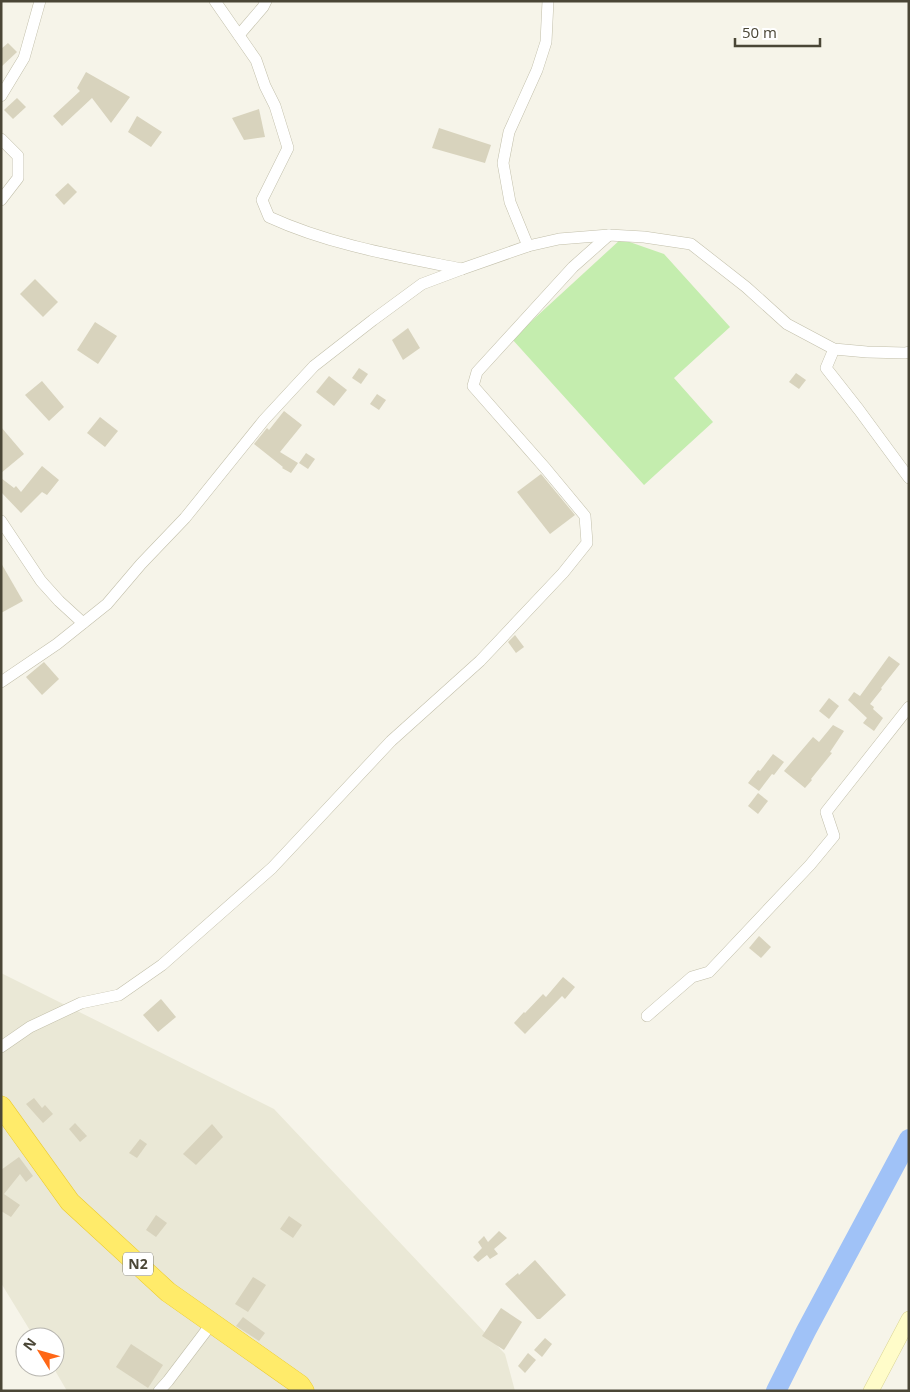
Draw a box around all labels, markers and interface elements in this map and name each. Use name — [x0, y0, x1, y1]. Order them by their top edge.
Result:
scale bar — [735, 15, 820, 47]
text: 50 m — [742, 22, 777, 42]
road number: N2 — [123, 1252, 153, 1276]
north arrow — [15, 1327, 65, 1377]
text: N — [18, 1334, 40, 1354]

